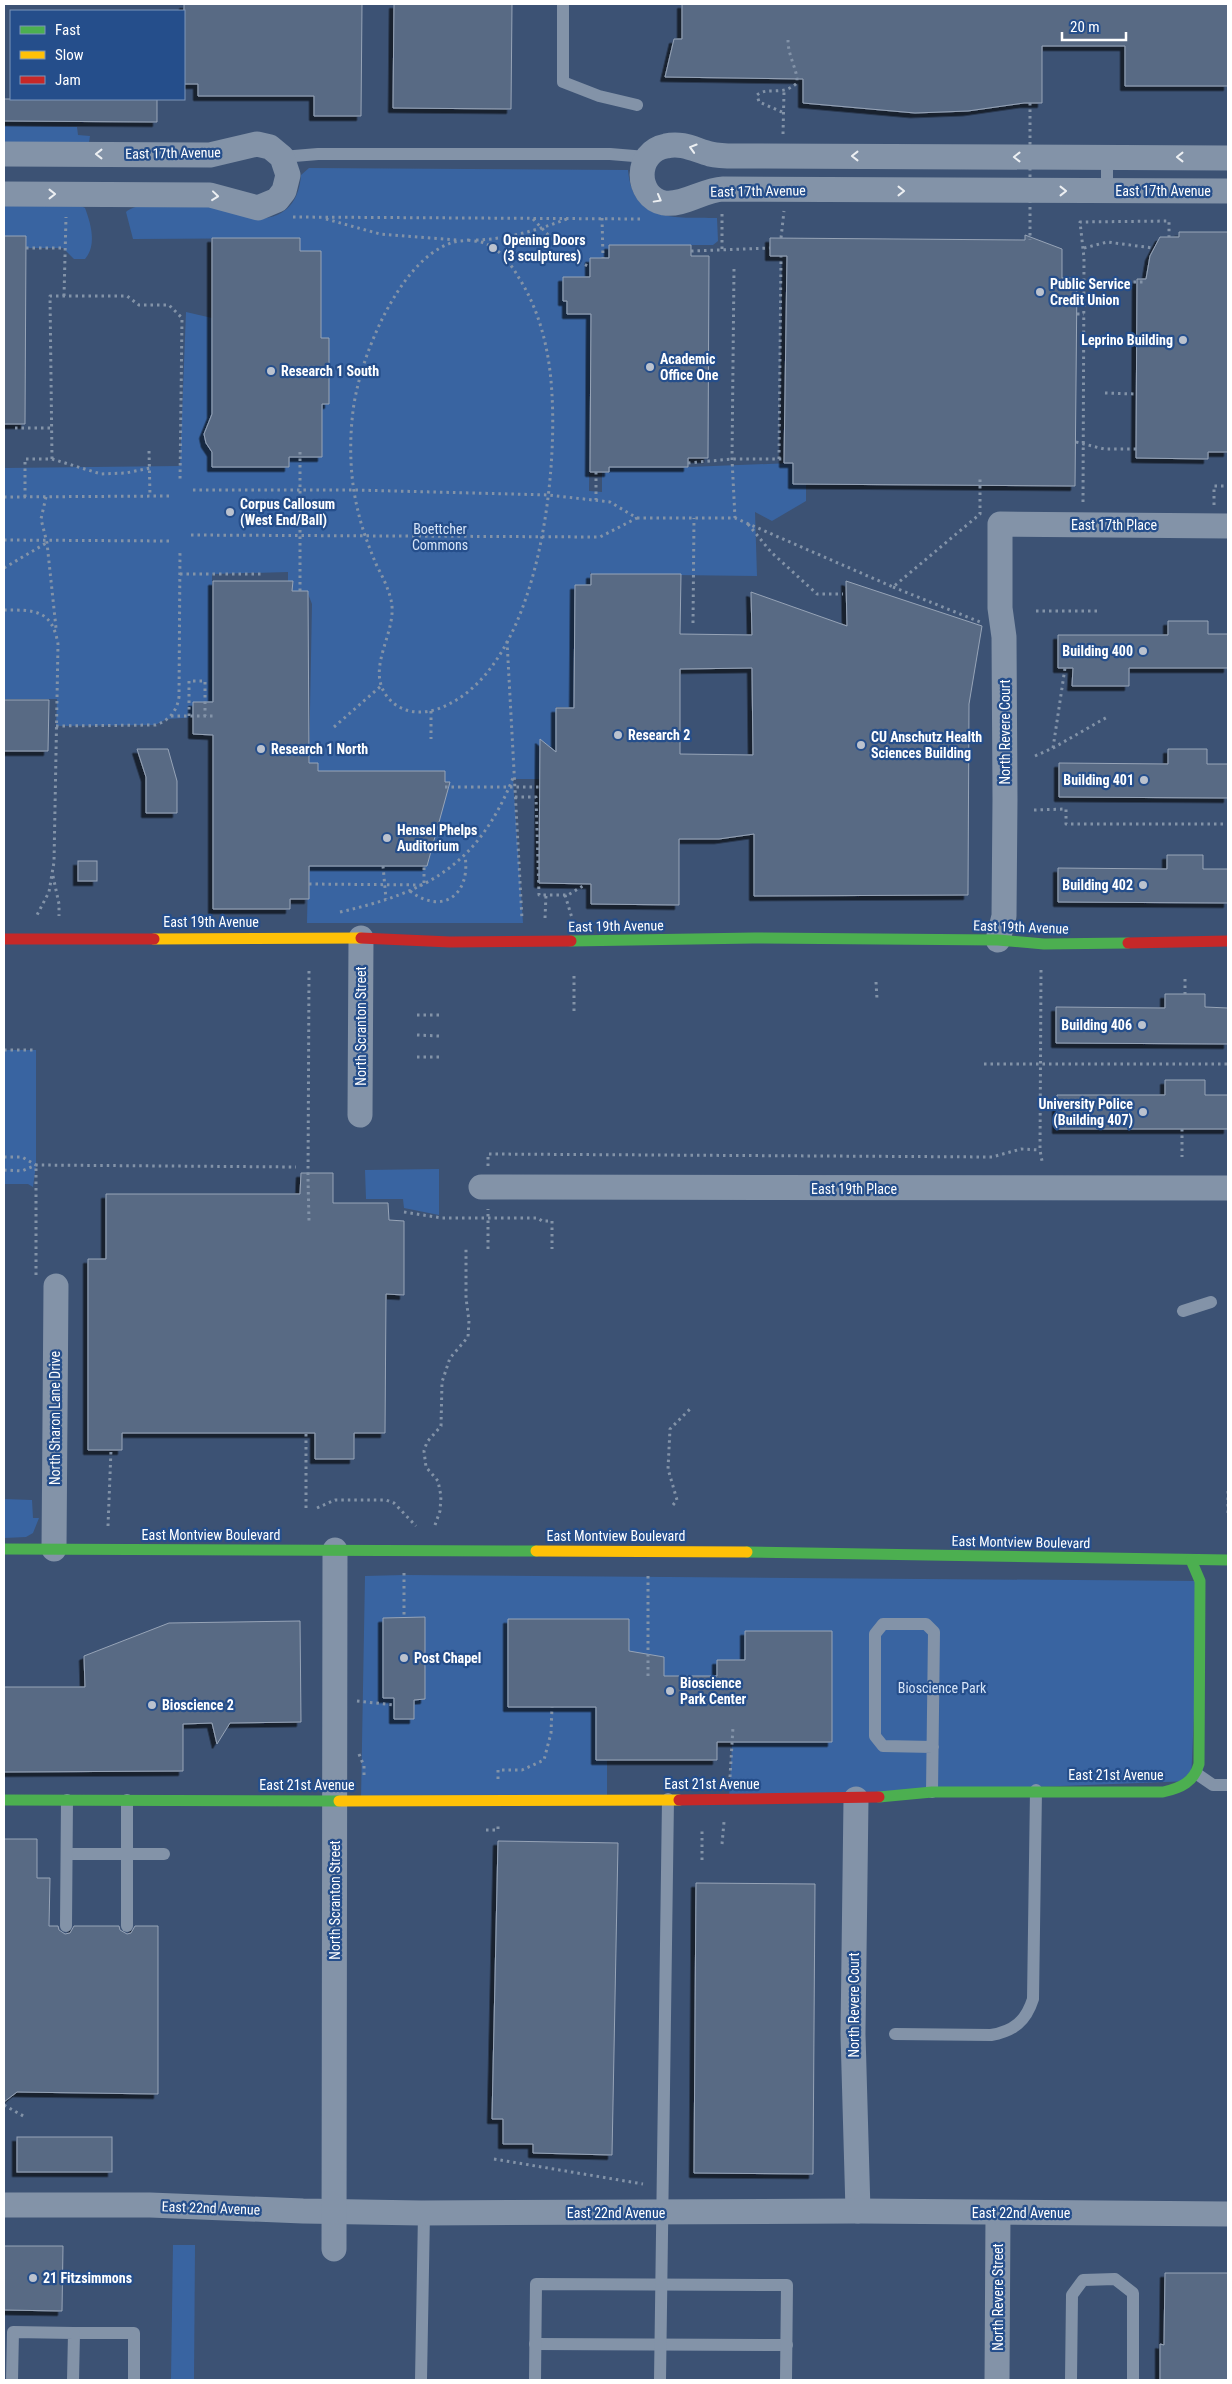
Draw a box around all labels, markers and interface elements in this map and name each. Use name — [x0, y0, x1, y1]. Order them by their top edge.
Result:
legend — [10, 10, 185, 100]
scale bar — [1062, 10, 1126, 42]
text: 20 m — [1070, 18, 1100, 36]
text: Fast — [55, 21, 80, 39]
text: Slow — [55, 46, 84, 64]
text: Jam — [55, 71, 81, 89]
street label: East 17th Avenue — [125, 144, 221, 162]
one-way arrow — [689, 144, 698, 154]
one-way arrow — [94, 149, 102, 159]
one-way arrow — [850, 151, 858, 161]
one-way arrow — [1013, 152, 1020, 162]
one-way arrow — [1175, 152, 1183, 162]
street label: East 17th Avenue — [710, 182, 806, 200]
street label: East 17th Avenue — [1115, 183, 1211, 199]
one-way arrow — [898, 186, 905, 196]
one-way arrow — [1060, 186, 1068, 196]
one-way arrow — [49, 189, 57, 199]
one-way arrow — [211, 190, 219, 201]
one-way arrow — [653, 193, 662, 203]
place label: Opening Doors (3 sculptures) — [503, 232, 586, 265]
marker: Opening Doors (3 sculptures) — [487, 242, 499, 254]
place label: Public Service Credit Union — [1050, 276, 1131, 308]
marker: Public Service Credit Union — [1034, 286, 1046, 298]
place label: Leprino Building — [1081, 332, 1173, 348]
marker: Leprino Building — [1177, 334, 1189, 346]
place label: Academic Office One — [660, 351, 719, 383]
marker: Academic Office One — [644, 361, 656, 373]
place label: Research 1 South — [281, 363, 379, 379]
marker: Research 1 South — [265, 365, 277, 377]
place label: Corpus Callosum (West End/Ball) — [240, 496, 335, 529]
marker: Corpus Callosum (West End/Ball) — [224, 506, 236, 518]
street label: East 17th Place — [1071, 517, 1157, 533]
park label: Boettcher Commons — [412, 521, 468, 553]
place label: Building 400 — [1062, 643, 1133, 659]
marker: Building 400 — [1137, 645, 1149, 657]
street label: North Revere Court — [997, 679, 1013, 785]
place label: Research 2 — [628, 727, 690, 743]
marker: Research 2 — [612, 729, 624, 741]
place label: CU Anschutz Health Sciences Building — [871, 729, 982, 761]
marker: CU Anschutz Health Sciences Building — [855, 739, 867, 751]
place label: Research 1 North — [271, 741, 368, 757]
marker: Research 1 North — [255, 743, 267, 755]
place label: Building 401 — [1063, 772, 1134, 788]
marker: Building 401 — [1138, 774, 1150, 786]
place label: Hensel Phelps Auditorium — [397, 822, 477, 854]
marker: Hensel Phelps Auditorium — [381, 832, 393, 844]
place label: Building 402 — [1062, 877, 1133, 893]
marker: Building 402 — [1137, 879, 1149, 891]
street label: East 19th Avenue — [163, 914, 259, 930]
street label: East 19th Avenue — [568, 917, 664, 935]
street label: East 19th Avenue — [973, 917, 1070, 937]
street label: North Scranton Street — [353, 966, 369, 1086]
place label: Building 406 — [1061, 1017, 1132, 1033]
marker: Building 406 — [1136, 1019, 1148, 1031]
place label: University Police (Building 407) — [1038, 1096, 1133, 1129]
marker: University Police (Building 407) — [1137, 1106, 1149, 1118]
street label: East 19th Place — [811, 1181, 897, 1197]
street label: North Sharon Lane Drive — [47, 1350, 63, 1485]
street label: East Montview Boulevard — [142, 1527, 280, 1543]
street label: East Montview Boulevard — [547, 1528, 685, 1544]
street label: East Montview Boulevard — [951, 1533, 1091, 1551]
place label: Post Chapel — [414, 1650, 481, 1666]
marker: Post Chapel — [398, 1652, 410, 1664]
place label: Bioscience Park Center — [680, 1675, 747, 1707]
park label: Bioscience Park — [898, 1680, 987, 1696]
marker: Bioscience Park Center — [664, 1685, 676, 1697]
place label: Bioscience 2 — [162, 1697, 234, 1713]
marker: Bioscience 2 — [146, 1699, 158, 1711]
street label: East 21st Avenue — [1068, 1767, 1164, 1783]
street label: East 21st Avenue — [664, 1776, 760, 1792]
street label: East 21st Avenue — [259, 1777, 355, 1793]
street label: North Scranton Street — [327, 1840, 343, 1960]
street label: North Revere Court — [846, 1952, 862, 2058]
street label: East 22nd Avenue — [162, 2198, 261, 2218]
street label: East 22nd Avenue — [567, 2205, 666, 2221]
street label: East 22nd Avenue — [972, 2205, 1071, 2221]
street label: North Revere Street — [990, 2243, 1006, 2351]
place label: 21 Fitzsimmons — [43, 2270, 132, 2286]
marker: 21 Fitzsimmons — [27, 2272, 39, 2284]

